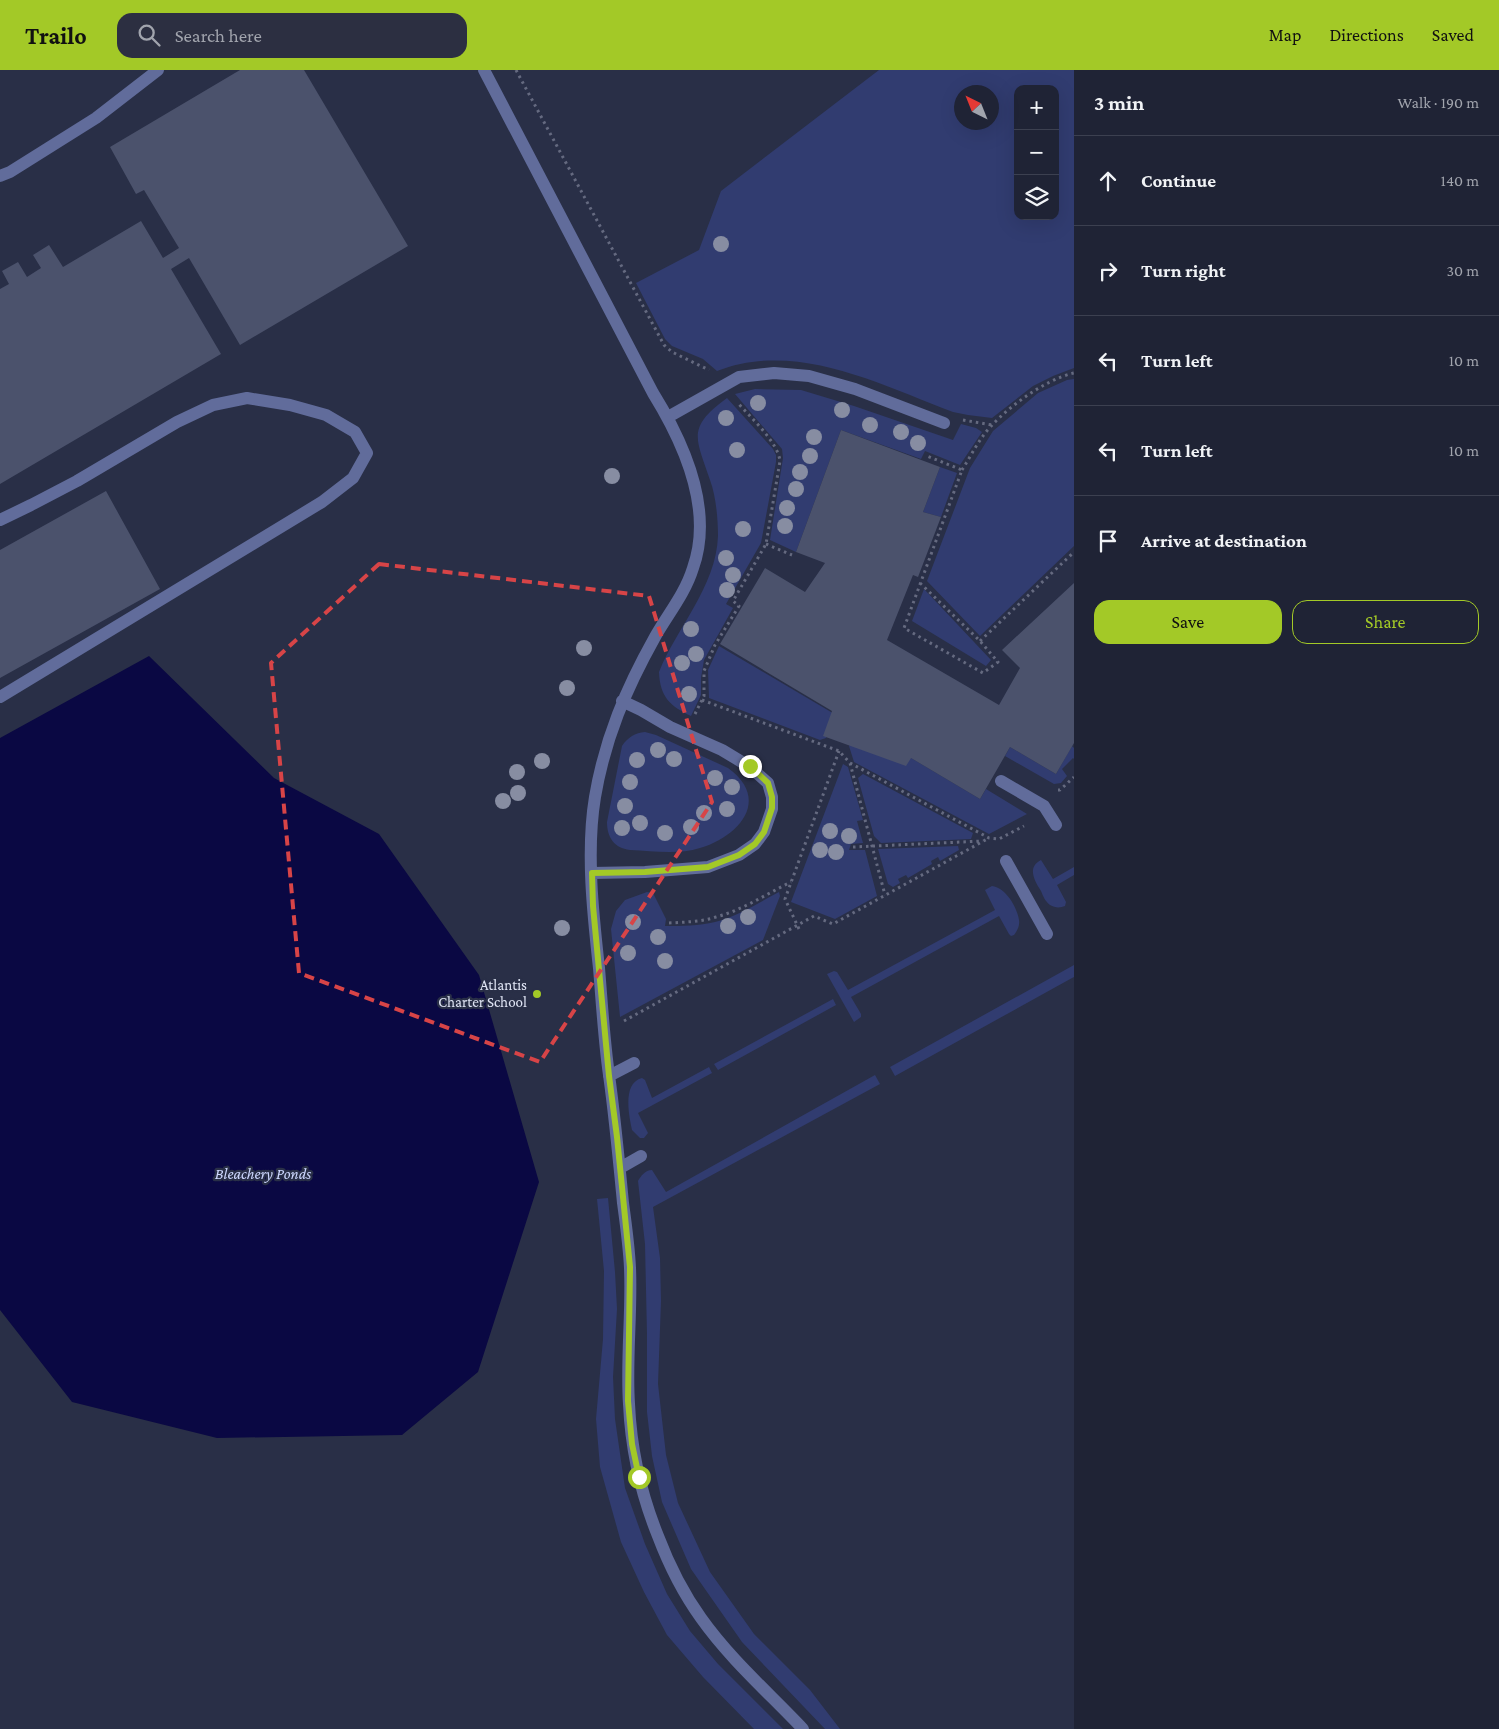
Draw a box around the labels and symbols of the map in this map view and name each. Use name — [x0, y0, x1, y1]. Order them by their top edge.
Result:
north arrow — [954, 85, 999, 130]
route end — [739, 755, 762, 778]
place label: Atlantis Charter School — [438, 977, 527, 1010]
marker: Atlantis Charter School — [531, 988, 543, 1000]
water label: Bleachery Ponds — [215, 1165, 311, 1183]
route start — [628, 1466, 651, 1489]

